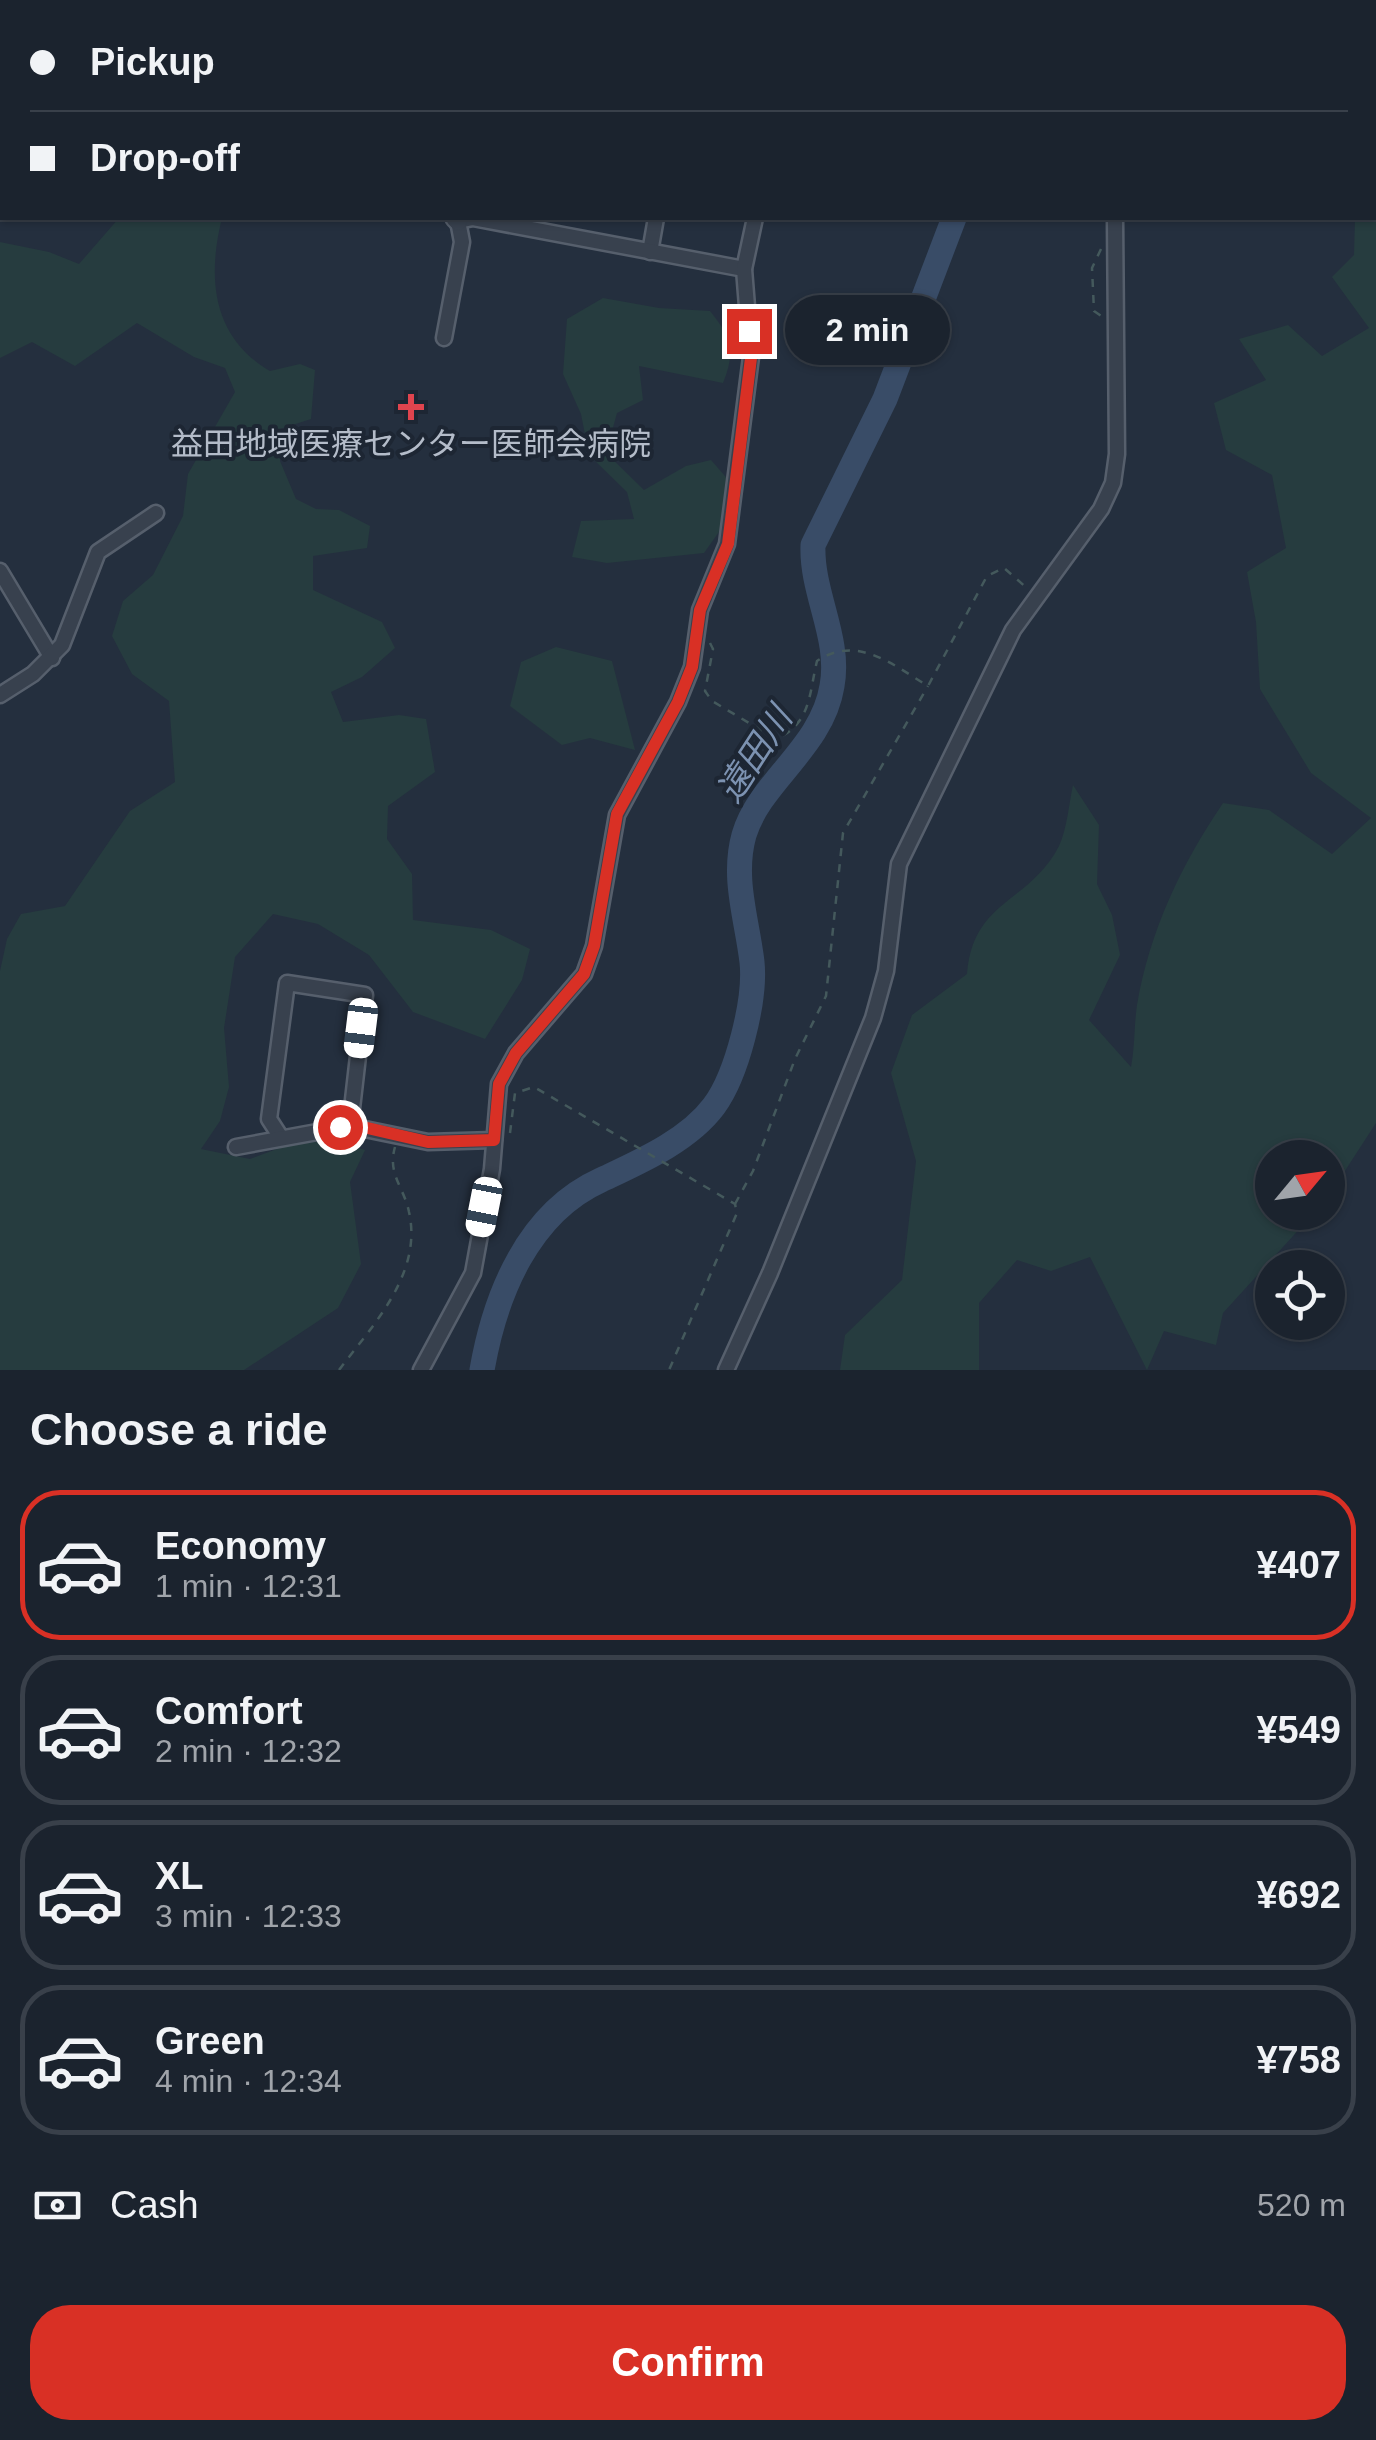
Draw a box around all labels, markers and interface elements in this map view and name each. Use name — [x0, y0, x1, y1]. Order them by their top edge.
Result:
text: Pickup — [90, 41, 215, 83]
text: Drop-off — [90, 137, 240, 179]
callout: 2 min — [784, 296, 949, 366]
route end — [727, 309, 772, 354]
text: 2 min — [826, 312, 909, 348]
marker: 益田地域医療センター医師会病院 — [398, 394, 424, 420]
place label: 益田地域医療センター医師会病院 — [171, 426, 651, 462]
water label: 遠田川 — [709, 696, 801, 809]
car — [342, 996, 380, 1060]
route start — [318, 1105, 363, 1150]
north arrow — [1255, 1140, 1345, 1230]
map controls — [1255, 1140, 1345, 1340]
car — [464, 1175, 504, 1239]
button: locate — [1255, 1250, 1345, 1340]
text: Choose a ride — [30, 1404, 328, 1455]
icon: car — [35, 1520, 125, 1610]
text: Economy — [155, 1525, 326, 1567]
text: ¥407 — [1256, 1544, 1341, 1586]
text: 1 min · 12:31 — [155, 1568, 342, 1604]
icon: car — [35, 1685, 125, 1775]
text: Comfort — [155, 1690, 303, 1732]
text: ¥549 — [1256, 1709, 1341, 1751]
text: 2 min · 12:32 — [155, 1733, 342, 1769]
icon: car — [35, 1850, 125, 1940]
text: XL — [155, 1855, 204, 1897]
text: ¥692 — [1256, 1874, 1341, 1916]
text: 3 min · 12:33 — [155, 1898, 342, 1934]
icon: car — [35, 2015, 125, 2105]
text: Green — [155, 2020, 265, 2062]
text: ¥758 — [1256, 2039, 1341, 2081]
text: 4 min · 12:34 — [155, 2063, 342, 2099]
icon: cash — [30, 2178, 85, 2233]
text: Cash — [110, 2184, 199, 2226]
text: 520 m — [1257, 2187, 1346, 2223]
button: Confirm — [30, 2305, 1346, 2420]

